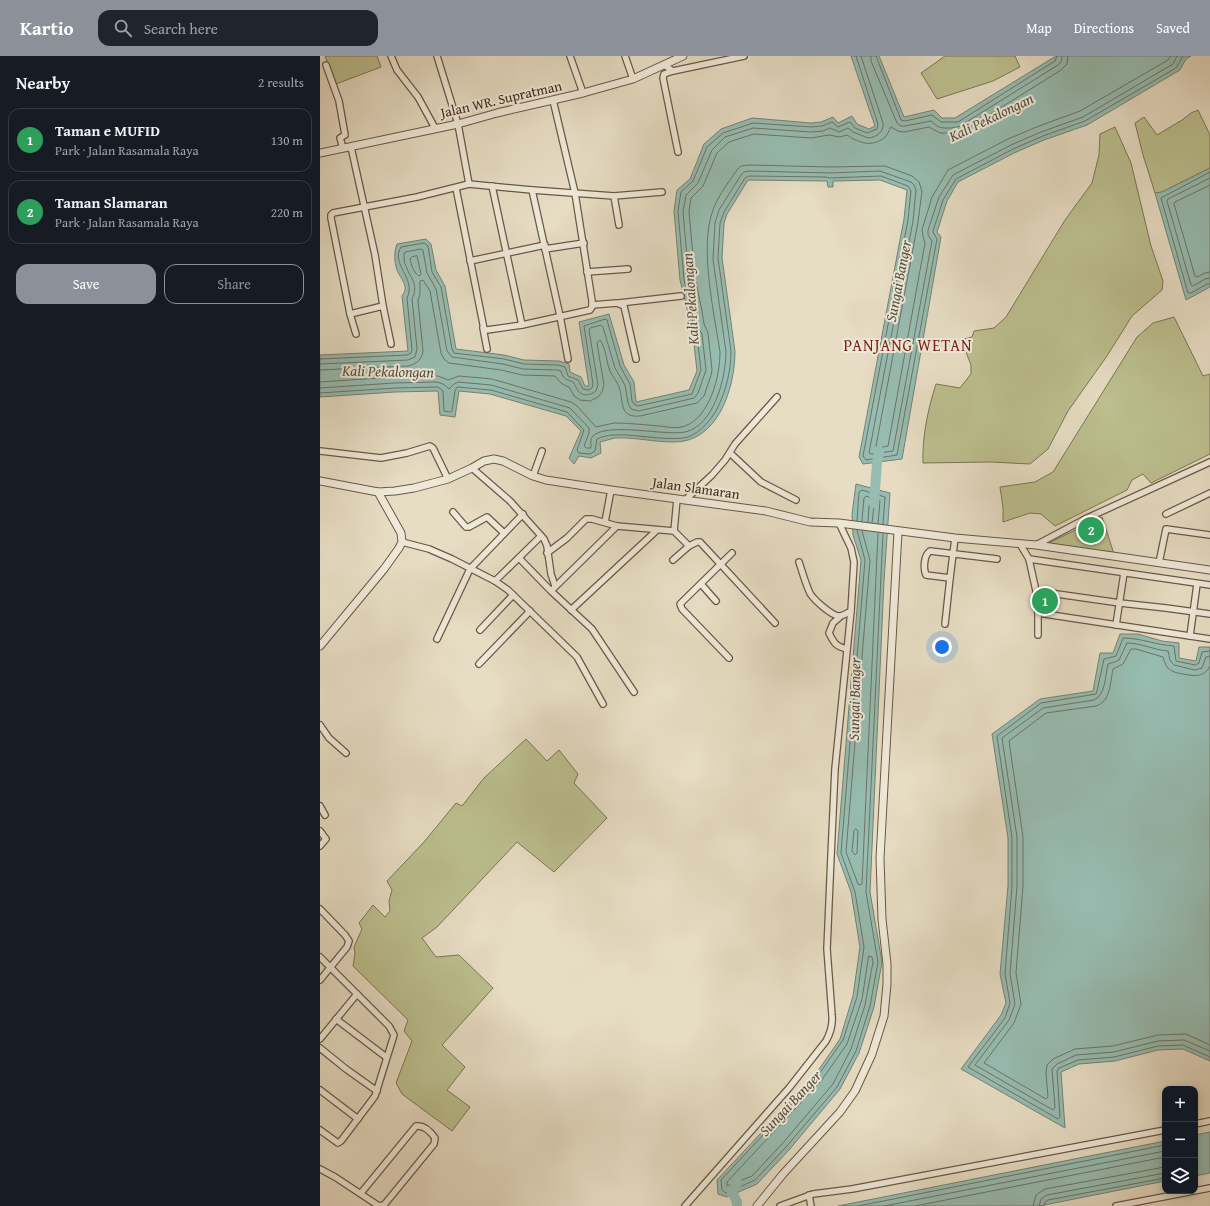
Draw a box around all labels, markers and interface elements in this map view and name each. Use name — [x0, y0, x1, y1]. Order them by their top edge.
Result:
search box — [98, 10, 378, 46]
text: Kartio — [20, 14, 74, 42]
icon: search — [112, 17, 134, 39]
text: Search here — [144, 18, 218, 39]
text: Map — [1026, 18, 1052, 38]
text: Directions — [1074, 18, 1134, 38]
text: Saved — [1156, 18, 1190, 38]
text: Nearby — [16, 70, 70, 95]
text: 2 results — [258, 73, 304, 92]
street label: Jalan WR. Supratman — [436, 75, 564, 123]
water label: Kali Pekalongan — [944, 87, 1037, 147]
text: Taman e MUFID — [55, 120, 160, 141]
text: 1 — [27, 131, 33, 150]
text: 130 m — [271, 131, 303, 150]
text: Park · Jalan Rasamala Raya — [55, 141, 199, 160]
text: Taman Slamaran — [55, 192, 168, 213]
text: 2 — [27, 203, 33, 222]
text: 220 m — [271, 203, 303, 222]
text: Park · Jalan Rasamala Raya — [55, 213, 199, 232]
water label: Sungai Banger — [880, 238, 916, 324]
water label: Kali Pekalongan — [676, 252, 704, 347]
button: Save — [16, 264, 156, 304]
button: Share — [164, 264, 304, 304]
district label: PANJANG WETAN — [844, 333, 972, 357]
water label: Kali Pekalongan — [341, 360, 435, 382]
street label: Jalan Slamaran — [649, 472, 741, 504]
pin: 2 — [1078, 515, 1104, 545]
pin: 1 — [1032, 586, 1058, 616]
your location — [932, 637, 952, 657]
water label: Sungai Banger — [843, 657, 865, 741]
water label: Sungai Banger — [754, 1065, 826, 1141]
map controls — [1162, 1086, 1198, 1194]
button: + — [1162, 1086, 1198, 1122]
button: − — [1162, 1122, 1198, 1158]
button: layers — [1162, 1158, 1198, 1194]

